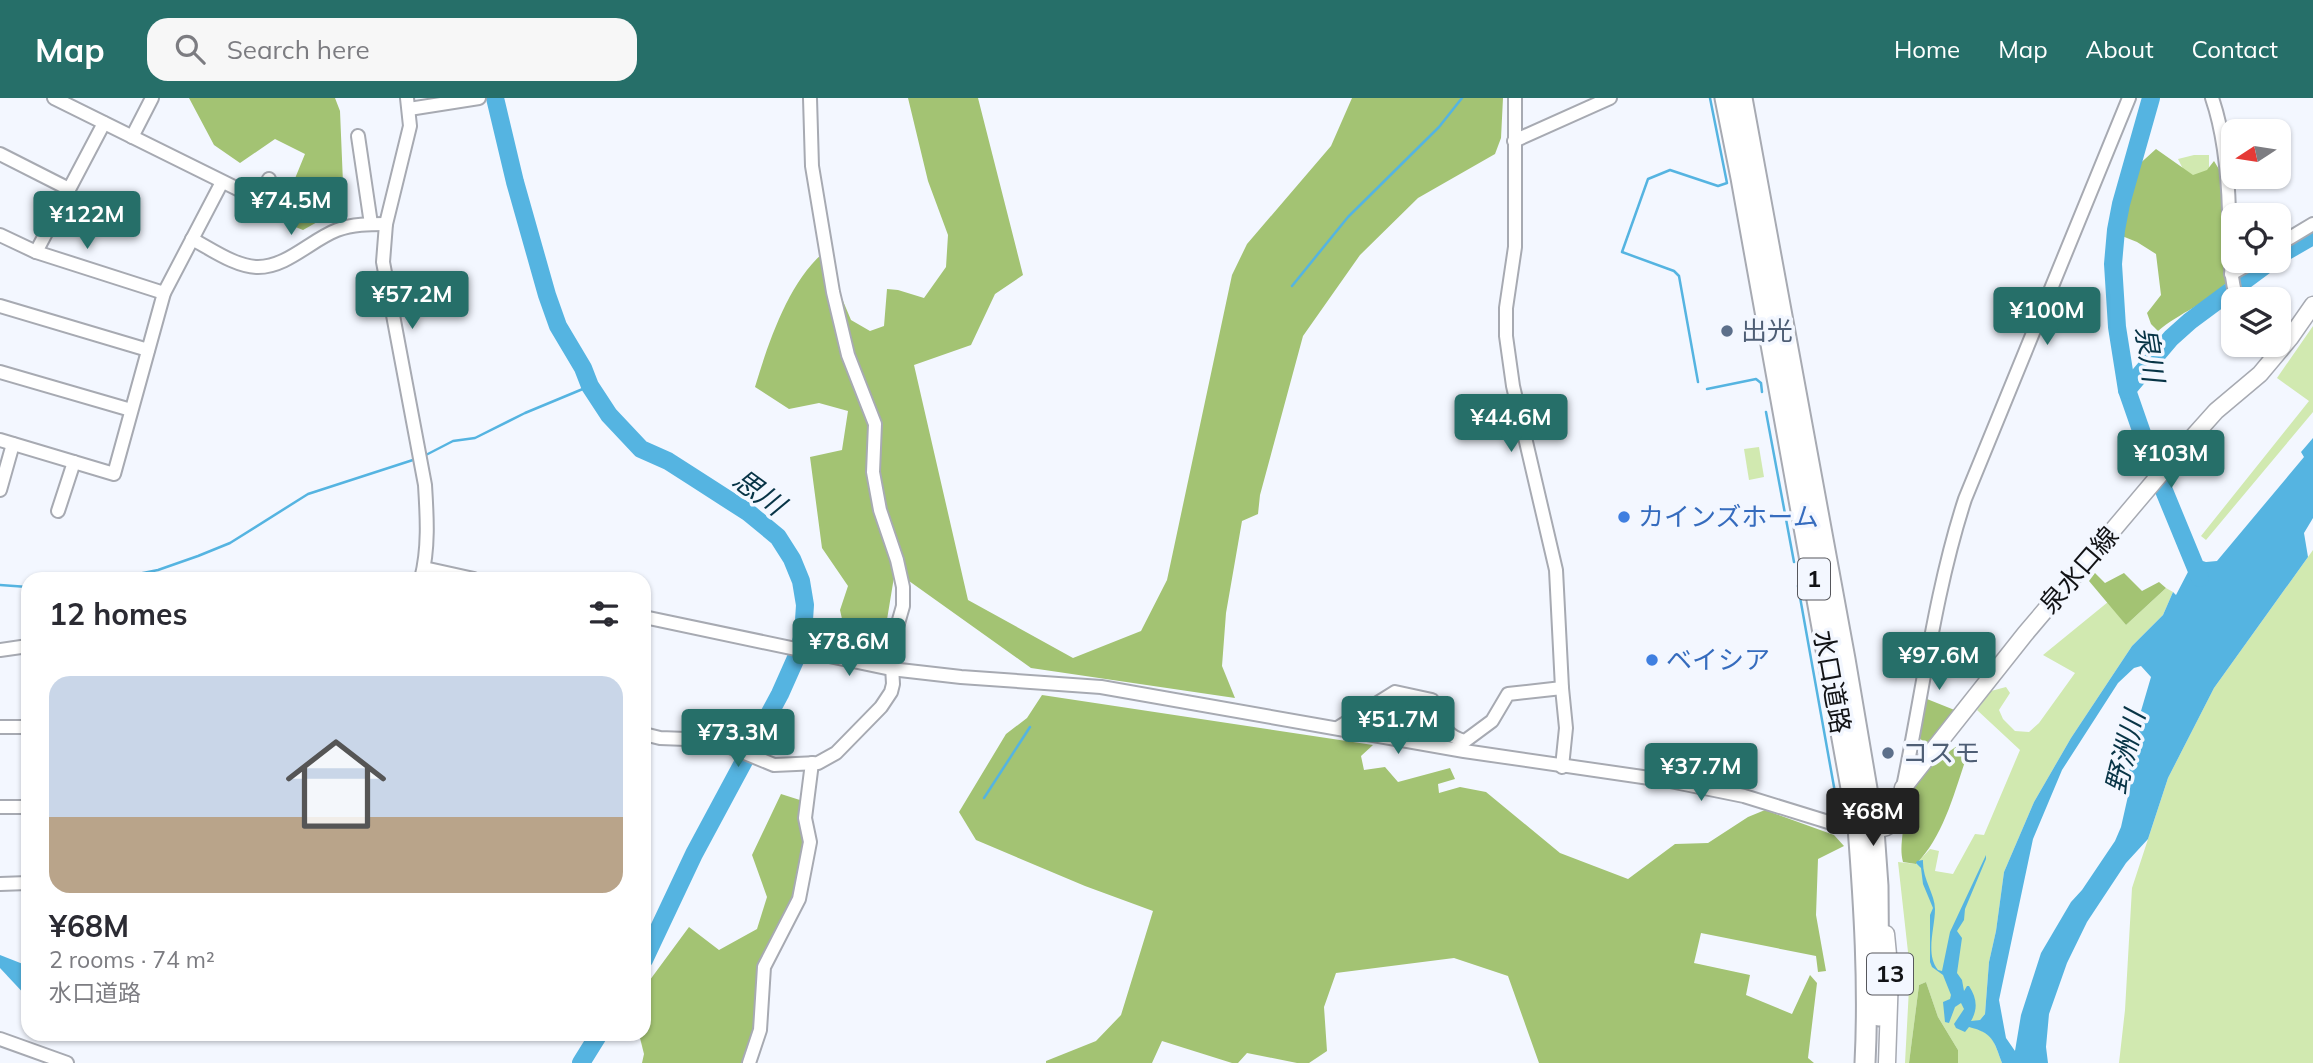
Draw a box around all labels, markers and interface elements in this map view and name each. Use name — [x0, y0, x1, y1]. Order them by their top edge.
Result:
search box — [147, 18, 637, 81]
text: Map — [35, 29, 105, 70]
icon: search — [171, 30, 209, 68]
text: Search here — [227, 33, 370, 66]
text: Home — [1894, 34, 1960, 64]
text: Map — [1998, 34, 2048, 64]
text: About — [2086, 34, 2154, 64]
text: Contact — [2192, 34, 2278, 64]
north arrow — [2221, 119, 2291, 189]
map controls — [2221, 119, 2291, 357]
pin: ¥74.5M — [234, 178, 348, 237]
text: ¥74.5M — [251, 185, 331, 214]
pin: ¥122M — [38, 192, 136, 251]
text: ¥122M — [49, 199, 125, 228]
button: locate — [2221, 203, 2291, 273]
pin: ¥57.2M — [355, 272, 469, 331]
text: ¥57.2M — [372, 279, 452, 308]
button: layers — [2221, 287, 2291, 357]
pin: ¥100M — [1998, 288, 2096, 347]
text: ¥100M — [2009, 295, 2085, 324]
place label: 出光 — [1741, 314, 1793, 347]
marker: 出光 — [1719, 323, 1735, 339]
water label: 泉川 — [2129, 324, 2173, 387]
pin: ¥44.6M — [1454, 394, 1568, 454]
text: ¥44.6M — [1471, 402, 1551, 431]
pin: ¥103M — [2122, 430, 2220, 490]
text: ¥103M — [2133, 438, 2209, 467]
water label: 思川 — [726, 461, 795, 524]
place label: カインズホーム — [1638, 500, 1819, 533]
marker: カインズホーム — [1616, 509, 1632, 525]
street label: 泉水口線 — [2032, 520, 2125, 620]
road number: 1 — [1798, 558, 1830, 600]
text: 12 homes — [49, 595, 188, 633]
icon: filters — [585, 595, 623, 633]
pin: ¥78.6M — [792, 618, 906, 678]
text: ¥78.6M — [809, 626, 889, 655]
street label: 水口道路 — [1807, 628, 1858, 736]
pin: ¥97.6M — [1882, 632, 1996, 692]
text: ¥97.6M — [1899, 640, 1979, 669]
place label: ベイシア — [1666, 643, 1770, 676]
marker: ベイシア — [1644, 652, 1660, 668]
pin: ¥51.7M — [1341, 696, 1455, 756]
text: ¥51.7M — [1358, 704, 1438, 733]
water label: 野洲川 — [2097, 704, 2152, 797]
pin: ¥73.3M — [681, 710, 795, 769]
text: ¥73.3M — [698, 717, 778, 746]
icon: home — [273, 721, 399, 847]
place label: コスモ — [1902, 736, 1980, 769]
pin: ¥37.7M — [1644, 744, 1758, 803]
marker: コスモ — [1880, 745, 1896, 761]
text: ¥37.7M — [1661, 751, 1741, 780]
pin: ¥68M — [1832, 788, 1914, 848]
text: ¥68M — [1842, 796, 1904, 825]
text: ¥68M — [49, 907, 129, 945]
text: 2 rooms · 74 m² — [49, 945, 215, 974]
road number: 13 — [1867, 954, 1913, 994]
text: 水口道路 — [49, 978, 141, 1007]

